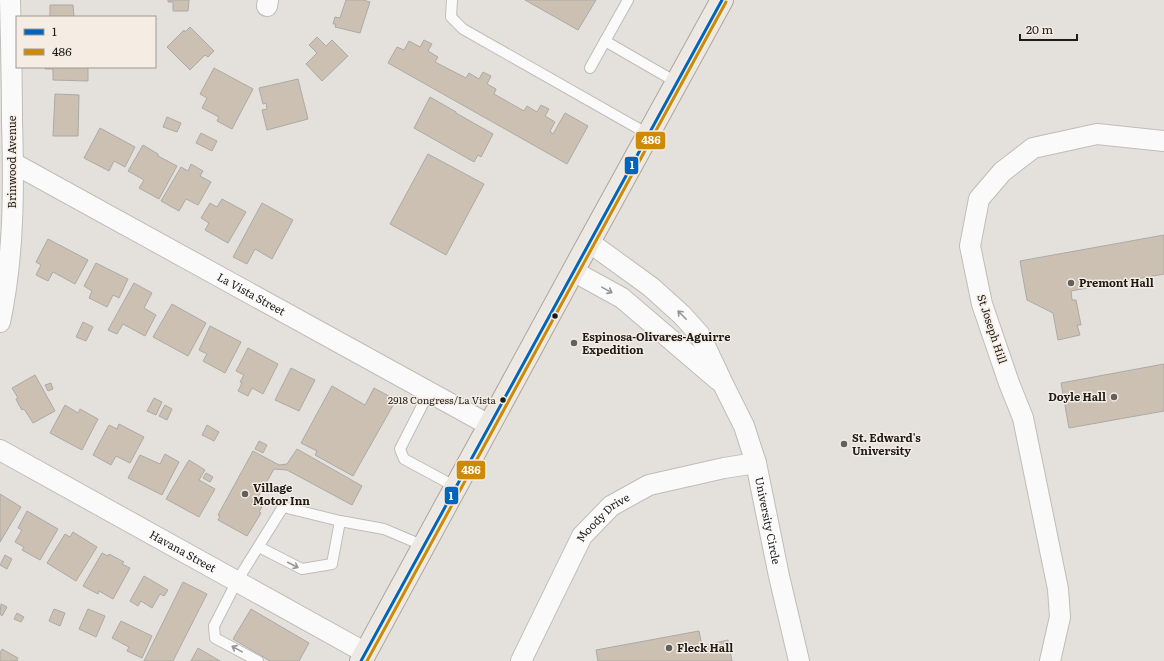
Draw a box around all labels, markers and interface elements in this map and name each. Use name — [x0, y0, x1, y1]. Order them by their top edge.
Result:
legend — [16, 16, 156, 68]
scale bar — [1020, 16, 1077, 42]
text: 20 m — [1026, 20, 1053, 38]
text: 1 — [52, 22, 57, 40]
text: 486 — [52, 42, 72, 60]
street label: Brinwood Avenue — [3, 115, 19, 208]
line badge: 486 — [635, 131, 666, 150]
text: 486 — [641, 131, 661, 147]
line badge: 1 — [624, 156, 639, 175]
text: 1 — [630, 156, 635, 172]
street label: La Vista Street — [215, 268, 289, 319]
place label: Premont Hall — [1079, 274, 1154, 290]
marker: Premont Hall — [1066, 278, 1076, 288]
one-way arrow — [601, 287, 613, 294]
street label: St Joseph Hill — [974, 292, 1012, 366]
unlabelled marker — [550, 311, 560, 321]
one-way arrow — [677, 311, 687, 320]
place label: Espinosa-Olivares-Aguirre Expedition — [582, 328, 730, 357]
marker: Espinosa-Olivares-Aguirre Expedition — [569, 338, 579, 348]
place label: Doyle Hall — [1048, 388, 1106, 404]
place label: 2918 Congress/La Vista — [388, 392, 497, 407]
marker: Doyle Hall — [1109, 392, 1119, 402]
marker: 2918 Congress/La Vista — [498, 395, 508, 405]
place label: St. Edward's University — [852, 429, 921, 458]
marker: St. Edward's University — [839, 439, 849, 449]
line badge: 486 — [456, 460, 486, 480]
text: 486 — [461, 461, 481, 477]
street label: University Circle — [752, 475, 785, 566]
place label: Village Motor Inn — [253, 479, 310, 508]
line badge: 1 — [444, 486, 459, 505]
text: 1 — [449, 487, 454, 503]
street label: Moody Drive — [571, 488, 632, 544]
marker: Village Motor Inn — [240, 489, 250, 499]
street label: Havana Street — [147, 526, 220, 576]
one-way arrow — [287, 562, 299, 569]
place label: Fleck Hall — [677, 639, 733, 655]
marker: Fleck Hall — [664, 643, 674, 653]
one-way arrow — [231, 645, 243, 653]

